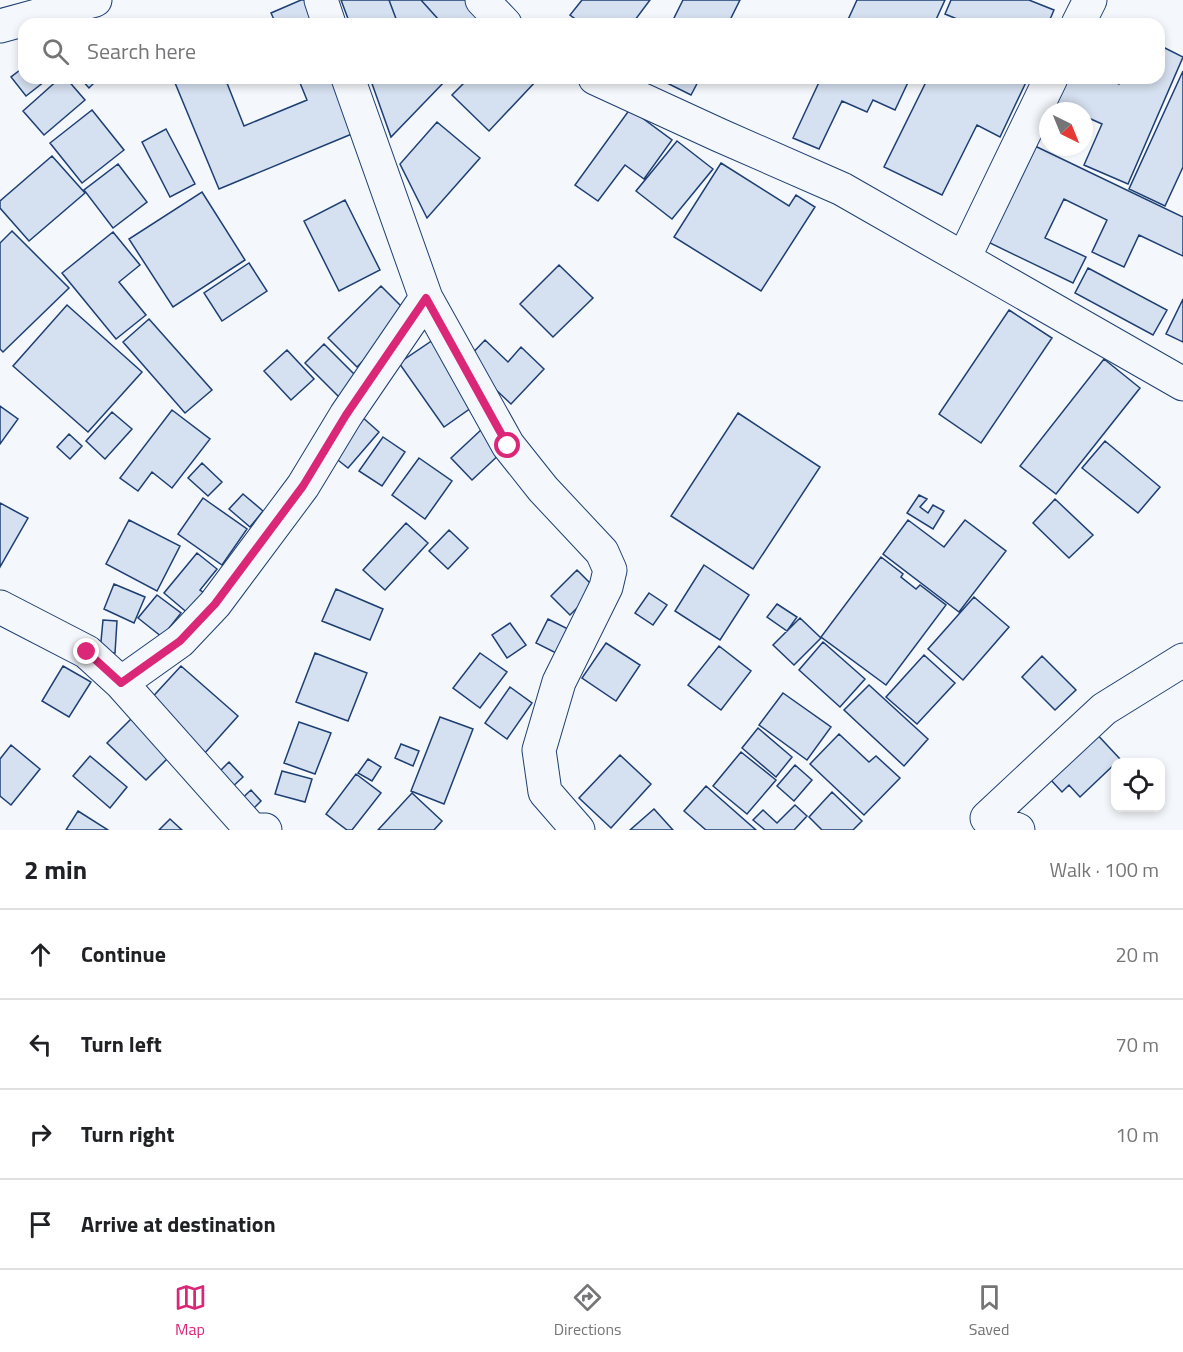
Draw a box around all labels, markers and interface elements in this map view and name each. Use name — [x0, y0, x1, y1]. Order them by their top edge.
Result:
search box — [18, 18, 1165, 84]
text: Search here — [87, 34, 196, 68]
icon: search — [39, 35, 72, 68]
north arrow — [1039, 102, 1093, 156]
route start — [494, 432, 520, 458]
route end — [73, 638, 99, 664]
map controls — [1111, 758, 1165, 812]
button: locate — [1111, 758, 1165, 812]
text: 2 min — [24, 850, 87, 889]
text: Walk · 100 m — [1050, 854, 1159, 885]
text: Continue — [81, 937, 166, 971]
icon: ahead — [24, 938, 57, 971]
text: 20 m — [1115, 939, 1159, 970]
text: Turn left — [81, 1027, 162, 1061]
icon: left — [24, 1028, 57, 1061]
text: 70 m — [1115, 1029, 1159, 1060]
text: Turn right — [81, 1117, 175, 1151]
icon: right — [24, 1118, 57, 1151]
text: 10 m — [1115, 1119, 1159, 1150]
text: Arrive at destination — [81, 1207, 276, 1241]
icon: arrive — [24, 1208, 57, 1241]
tab: Map — [174, 1281, 207, 1341]
tab: Directions — [554, 1281, 622, 1341]
tab: Saved — [969, 1281, 1009, 1341]

